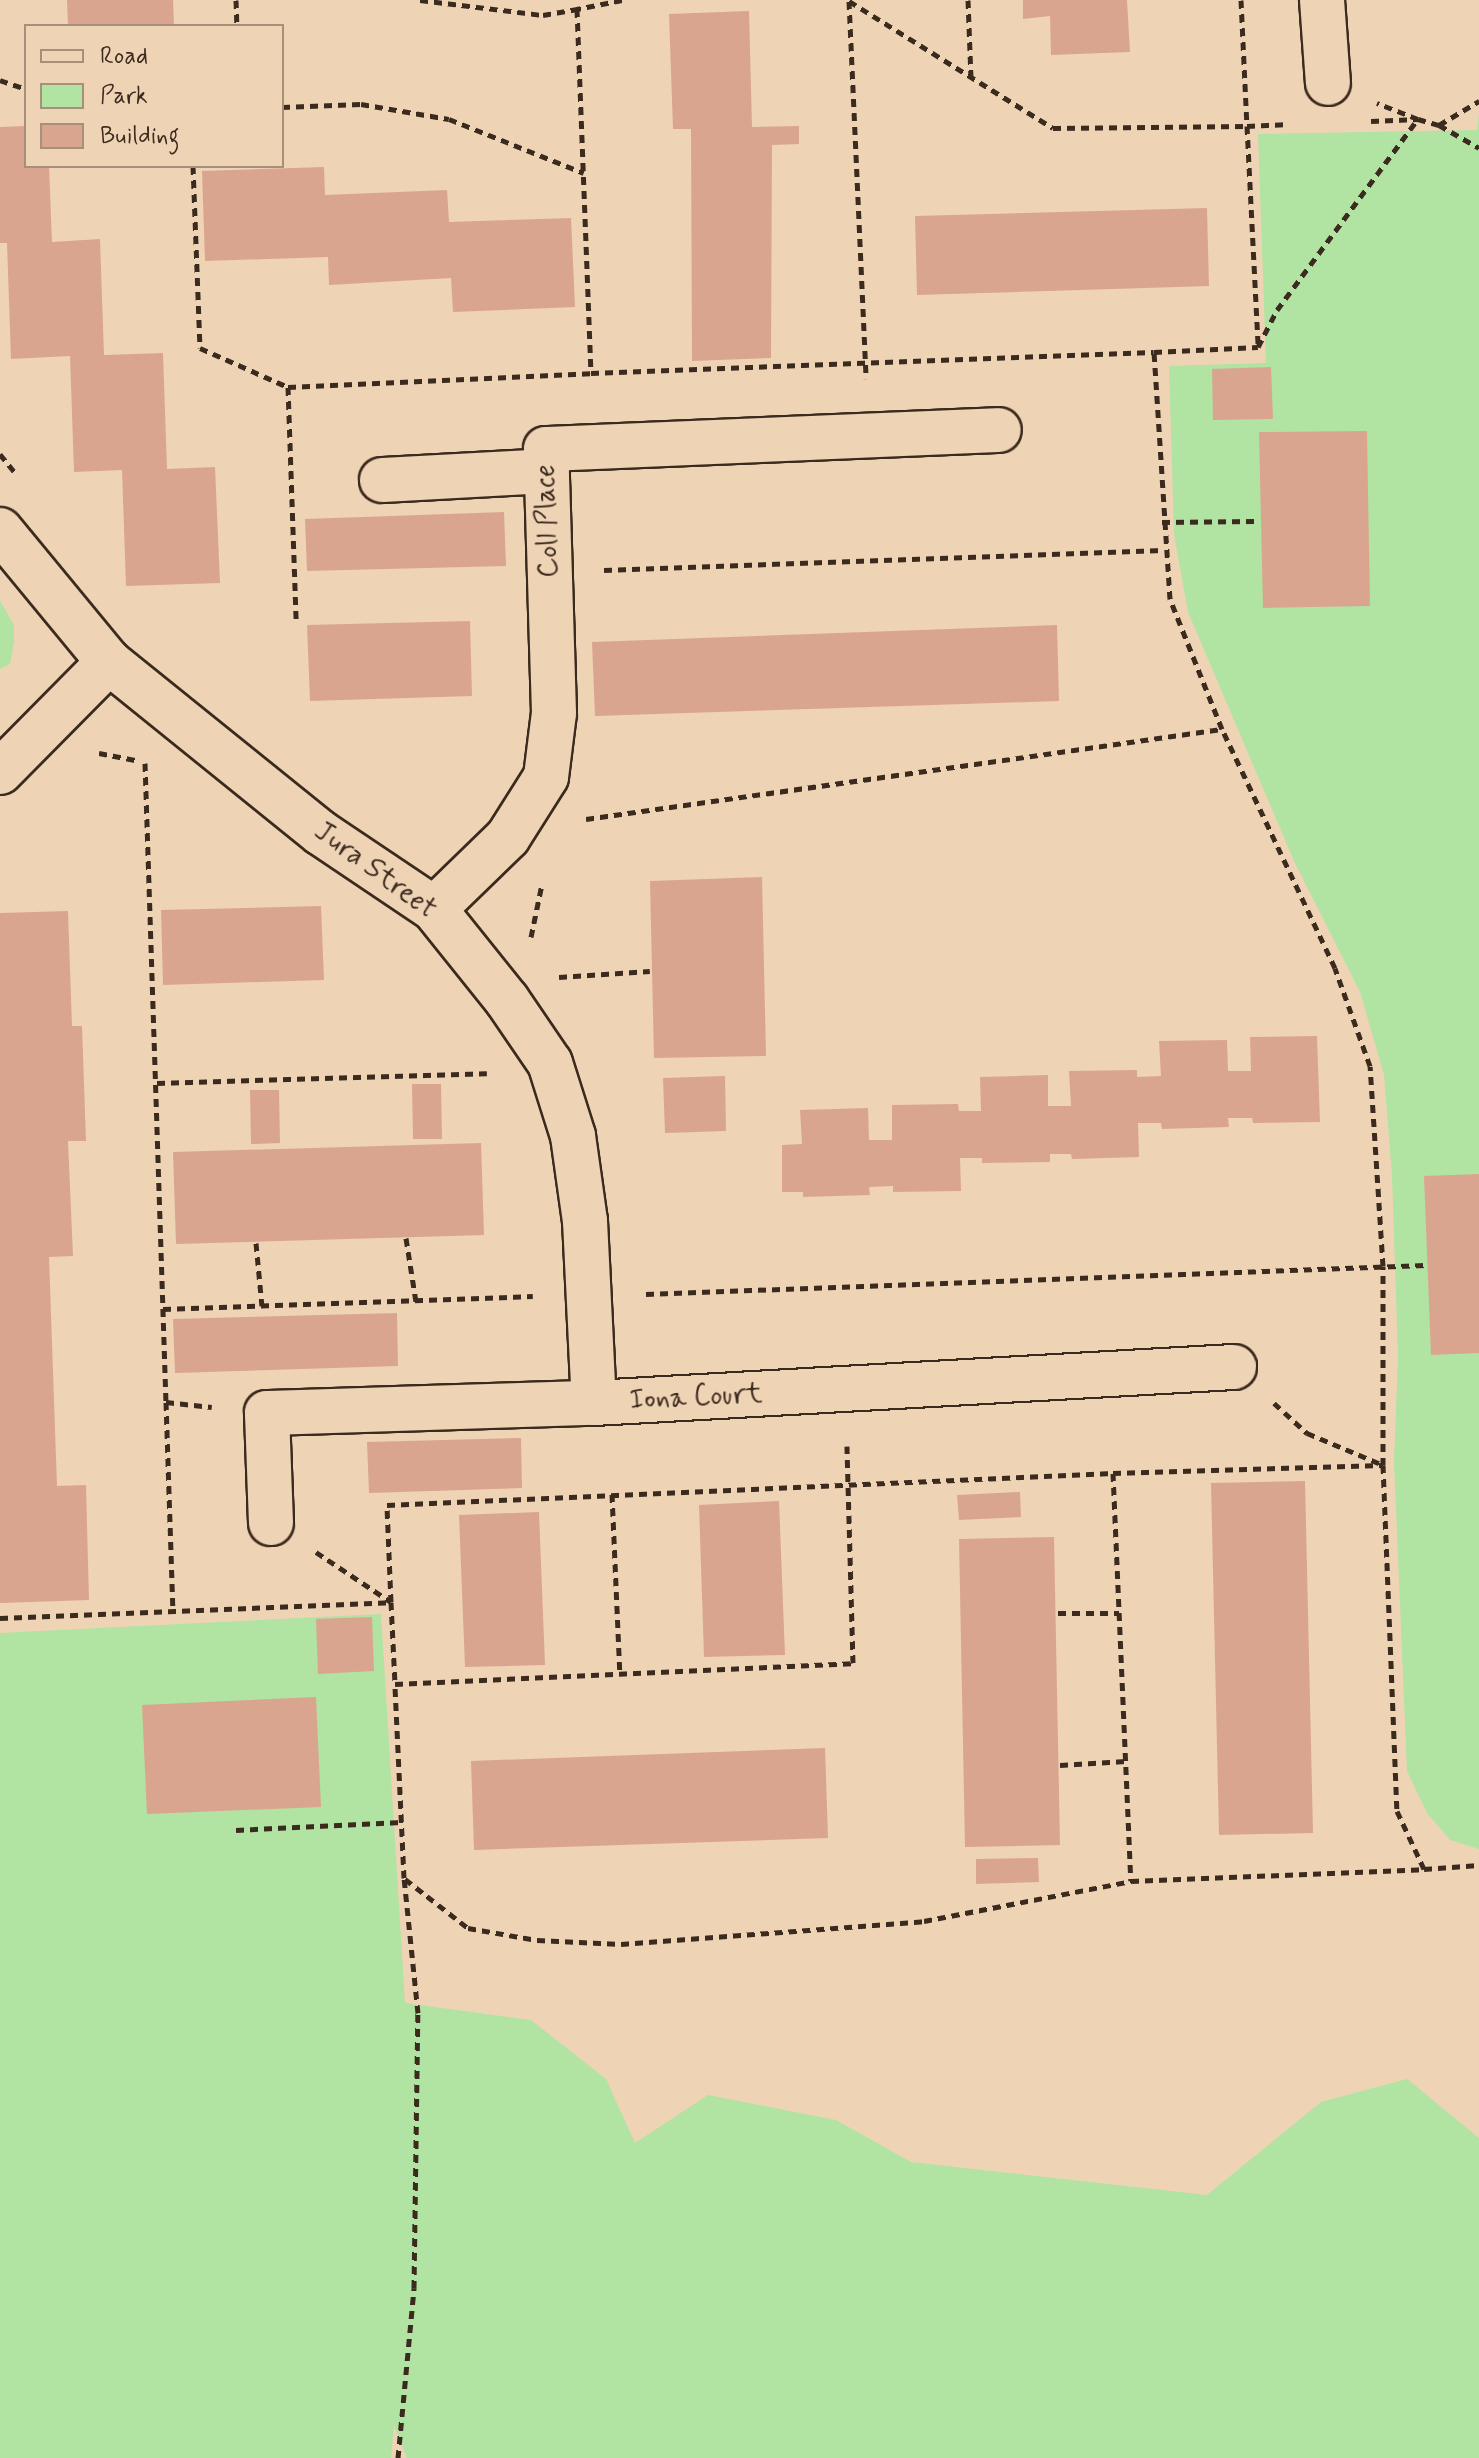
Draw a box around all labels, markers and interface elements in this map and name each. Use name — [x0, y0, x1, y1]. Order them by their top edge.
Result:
legend — [24, 24, 284, 168]
text: Road — [100, 41, 148, 72]
text: Park — [100, 81, 148, 112]
text: Building — [100, 121, 180, 152]
street label: Coll Place — [529, 464, 567, 578]
street label: Jura Street — [308, 816, 442, 926]
street label: Iona Court — [629, 1378, 763, 1418]

